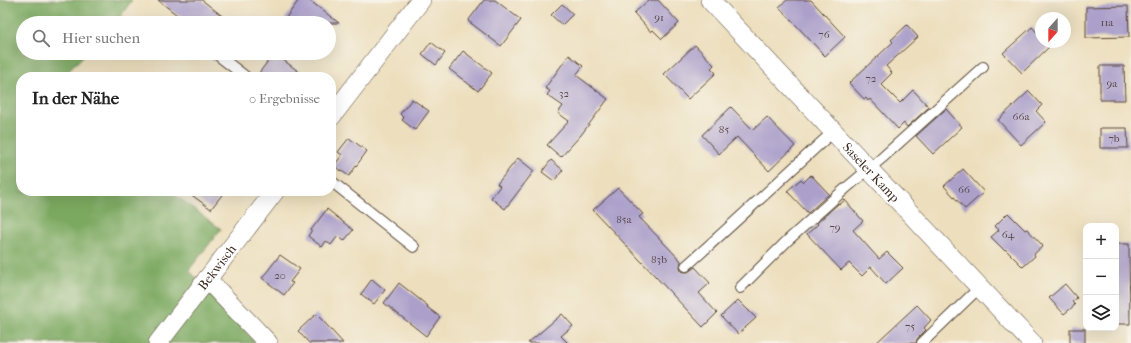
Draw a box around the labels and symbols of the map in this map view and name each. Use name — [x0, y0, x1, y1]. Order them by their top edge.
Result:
house number: 91 — [654, 11, 664, 24]
north arrow — [1035, 12, 1071, 48]
house number: 11a — [1101, 16, 1114, 29]
house number: 76 — [818, 28, 830, 41]
house number: 72 — [866, 72, 877, 85]
house number: 9a — [1107, 77, 1118, 90]
house number: 32 — [559, 87, 569, 100]
house number: 66a — [1013, 110, 1030, 123]
house number: 85 — [719, 123, 729, 136]
house number: 7b — [1108, 132, 1120, 145]
street label: Saseler Kamp — [840, 140, 903, 205]
house number: 66 — [958, 183, 970, 196]
house number: 85a — [616, 213, 633, 226]
house number: 79 — [829, 221, 841, 234]
house number: 64 — [1002, 228, 1015, 241]
street label: Bekwisch — [195, 241, 239, 293]
house number: 83b — [651, 253, 667, 266]
house number: 20 — [274, 269, 286, 282]
house number: 75 — [905, 320, 915, 333]

